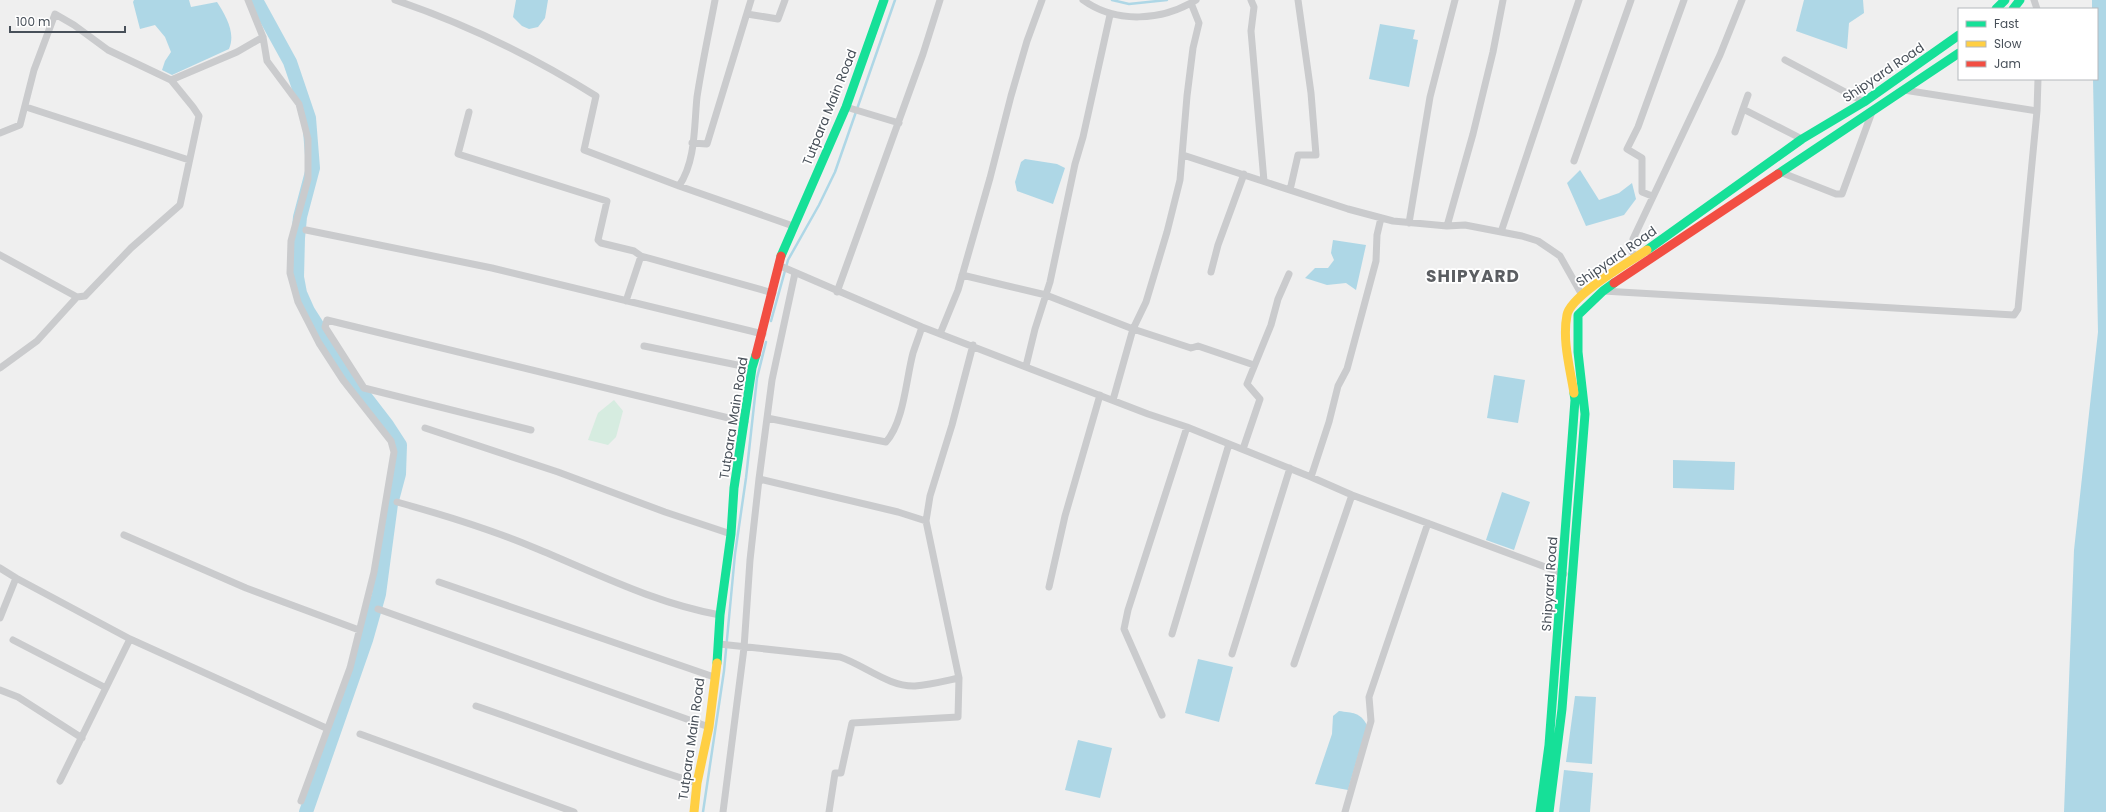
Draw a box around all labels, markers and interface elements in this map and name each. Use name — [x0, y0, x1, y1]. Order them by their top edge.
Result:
scale bar — [10, 8, 125, 34]
legend — [1958, 8, 2098, 80]
text: 100 m — [16, 13, 50, 30]
text: Fast — [1994, 15, 2019, 32]
text: Slow — [1994, 35, 2022, 52]
street label: Shipyard Road — [1839, 38, 1928, 107]
street label: Tutpara Main Road — [798, 46, 861, 168]
text: Jam — [1994, 55, 2021, 72]
street label: Shipyard Road — [1572, 221, 1661, 291]
district label: SHIPYARD — [1426, 264, 1520, 288]
street label: Tutpara Main Road — [714, 356, 753, 481]
street label: Shipyard Road — [1537, 536, 1562, 632]
street label: Tutpara Main Road — [673, 677, 709, 802]

